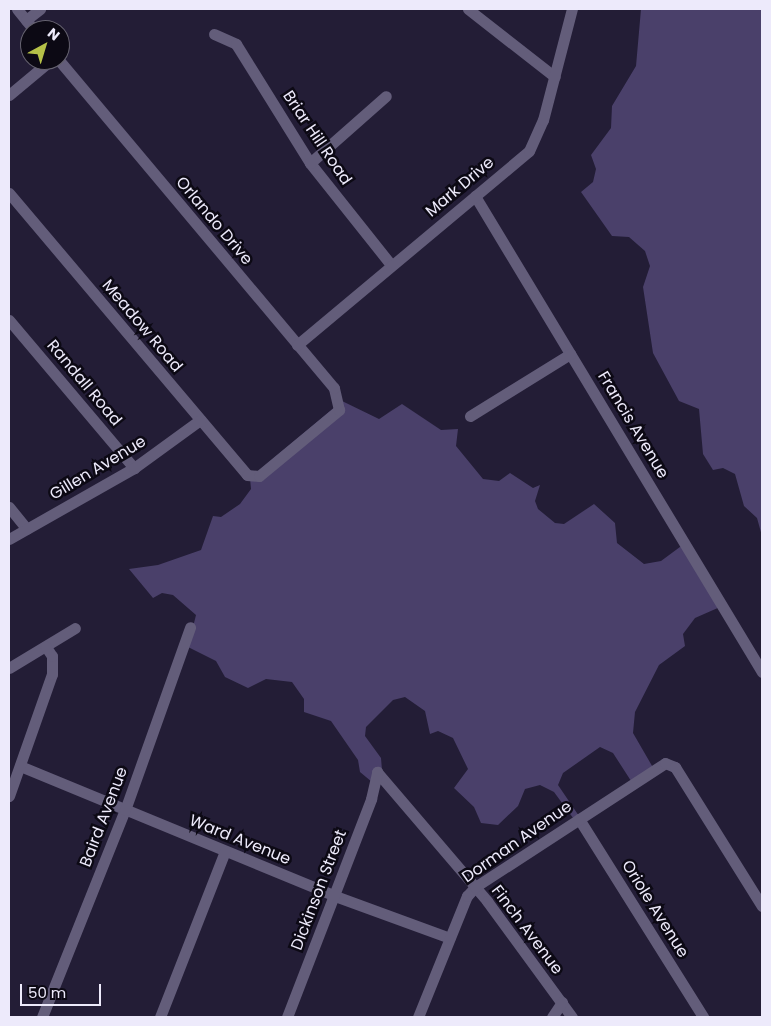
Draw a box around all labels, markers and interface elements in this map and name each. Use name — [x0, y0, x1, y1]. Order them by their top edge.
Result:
north arrow — [20, 20, 70, 70]
text: N — [43, 23, 64, 45]
street label: Briar Hill Road — [278, 87, 356, 189]
street label: Mark Drive — [422, 153, 498, 221]
street label: Orlando Drive — [172, 173, 256, 269]
street label: Meadow Road — [98, 276, 186, 376]
street label: Randall Road — [43, 336, 125, 430]
street label: Francis Avenue — [593, 368, 673, 482]
street label: Gillen Avenue — [46, 432, 150, 504]
street label: Baird Avenue — [76, 764, 132, 870]
street label: Dorman Avenue — [458, 797, 576, 887]
street label: Ward Avenue — [187, 811, 293, 869]
street label: Dickinson Street — [287, 827, 351, 953]
street label: Oriole Avenue — [617, 857, 693, 961]
street label: Finch Avenue — [487, 882, 567, 978]
scale bar — [22, 974, 104, 1006]
text: 50 m — [28, 982, 66, 1003]

